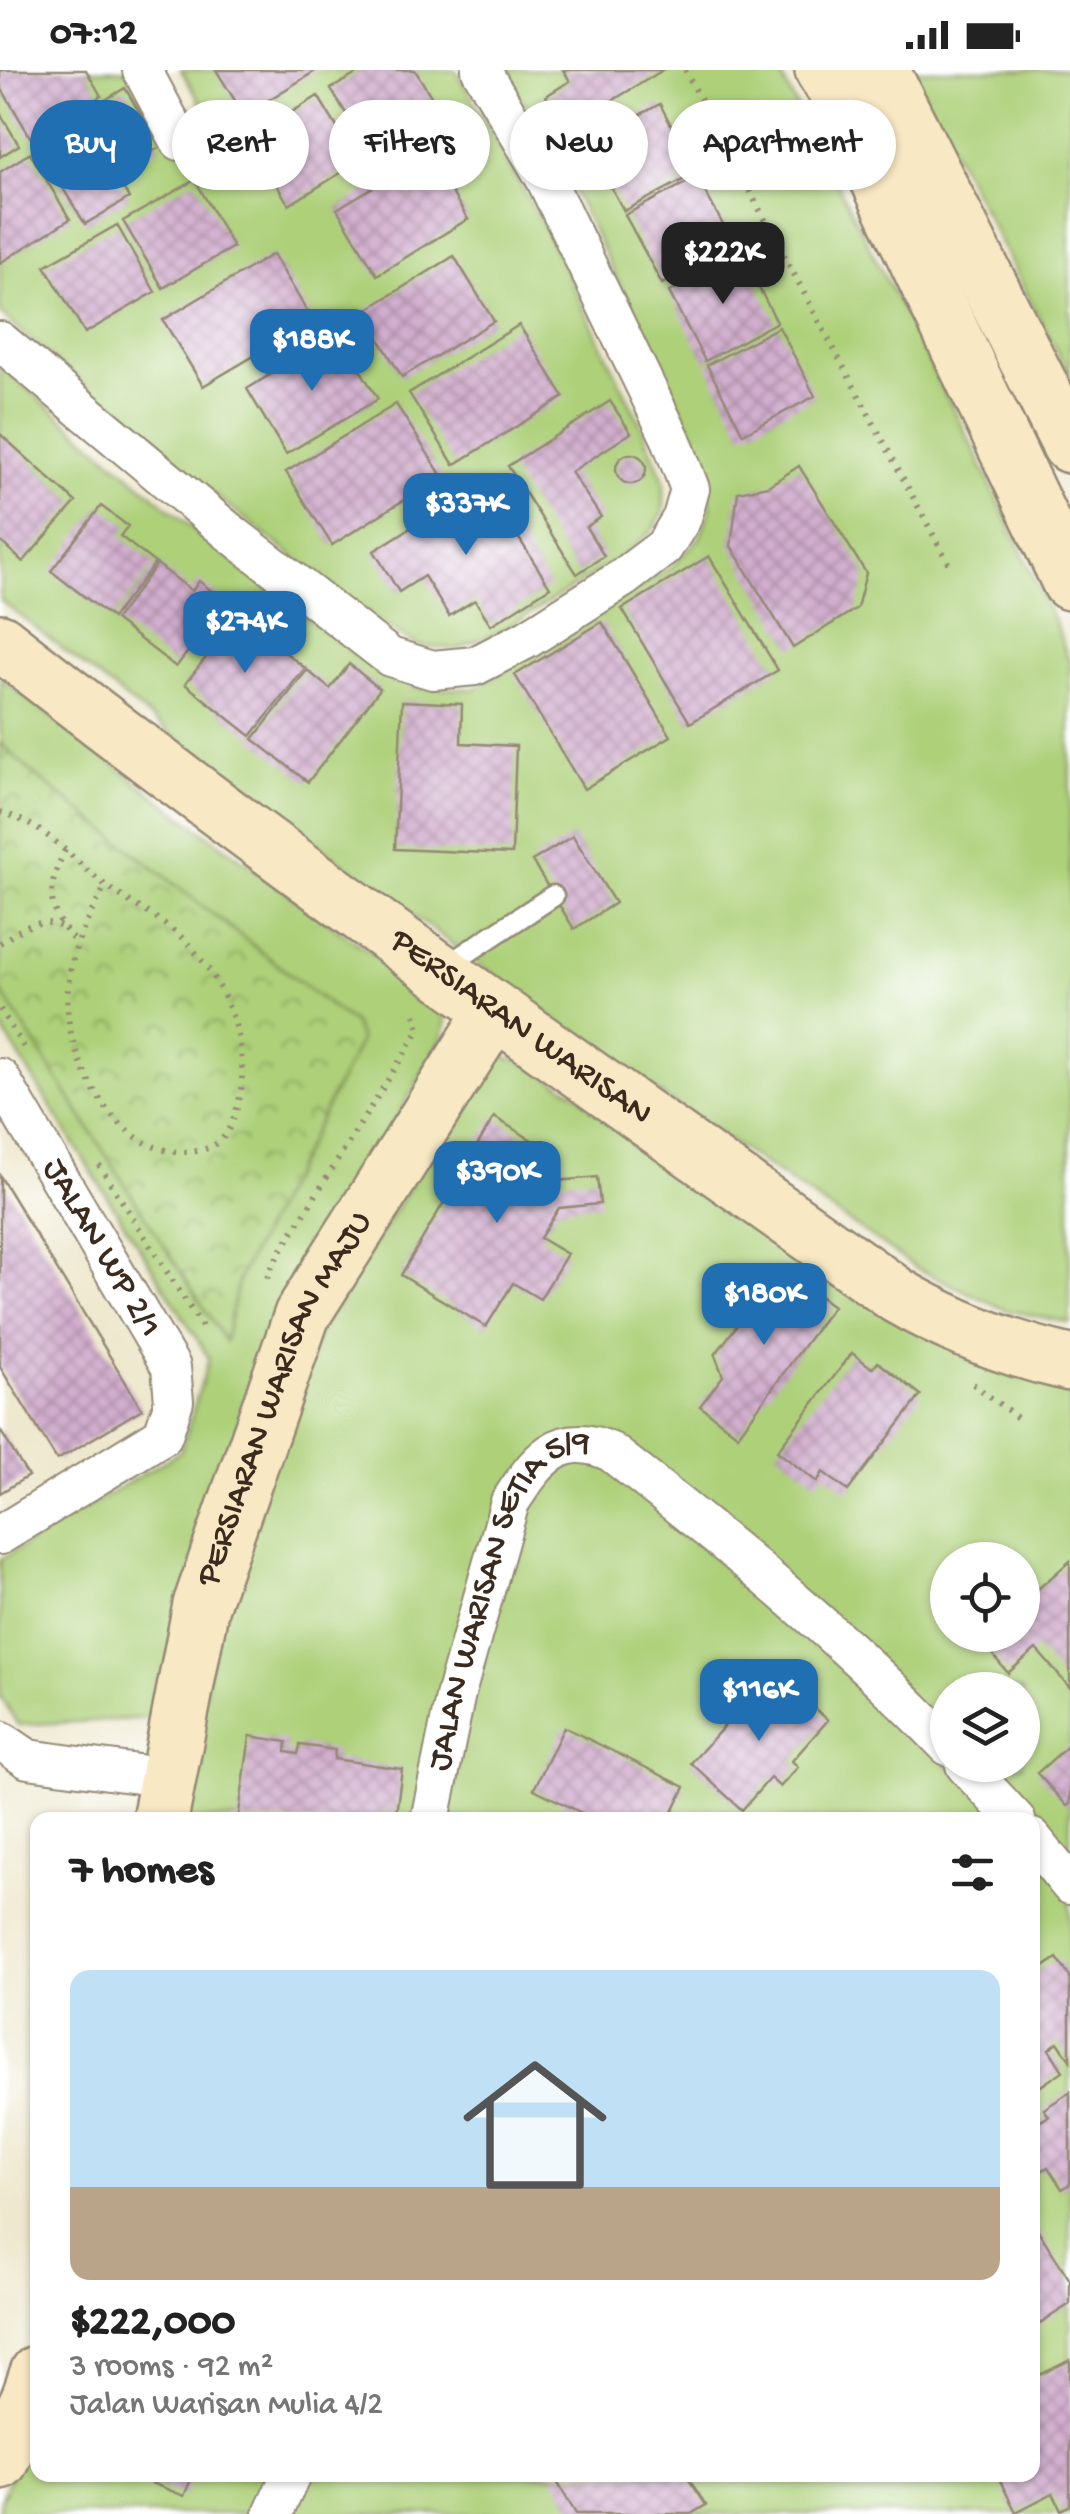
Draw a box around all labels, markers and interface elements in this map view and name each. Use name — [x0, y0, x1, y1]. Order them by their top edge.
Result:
text: 07:12 — [50, 13, 137, 57]
chip: Buy — [30, 100, 152, 190]
chip: Rent — [172, 100, 309, 190]
chip: Filters — [329, 100, 490, 190]
chip: New — [510, 100, 648, 190]
chip: Apartment — [668, 100, 896, 190]
pin: $222K — [653, 222, 793, 307]
text: $222K — [683, 235, 763, 273]
pin: $188K — [242, 309, 382, 394]
text: $188K — [272, 322, 352, 360]
pin: $337K — [396, 473, 536, 558]
text: $337K — [425, 486, 507, 524]
pin: $274K — [175, 591, 315, 676]
text: $274K — [205, 604, 285, 642]
street label: PERSIARAN WARISAN — [381, 920, 659, 1136]
pin: $390K — [427, 1141, 567, 1226]
street label: JALAN WP 2/1 — [32, 1151, 170, 1345]
text: $390K — [456, 1154, 538, 1192]
street label: PERSIARAN WARISAN MAJU — [188, 1204, 382, 1593]
pin: $180K — [694, 1263, 834, 1348]
text: $180K — [724, 1276, 804, 1314]
street label: JALAN WARISAN SETIA 5/9 — [420, 1423, 590, 1774]
map controls — [930, 1542, 1040, 1782]
button: locate — [930, 1542, 1040, 1652]
pin: $116K — [689, 1659, 829, 1744]
text: $116K — [722, 1672, 796, 1710]
button: layers — [930, 1672, 1040, 1782]
icon: filters — [945, 1845, 1000, 1900]
text: 7 homes — [70, 1848, 213, 1897]
icon: home — [445, 2035, 625, 2215]
text: $222,000 — [70, 2300, 235, 2349]
text: 3 rooms · 92 m² — [70, 2349, 273, 2387]
text: Jalan Warisan Mulia 4/2 — [70, 2387, 383, 2425]

